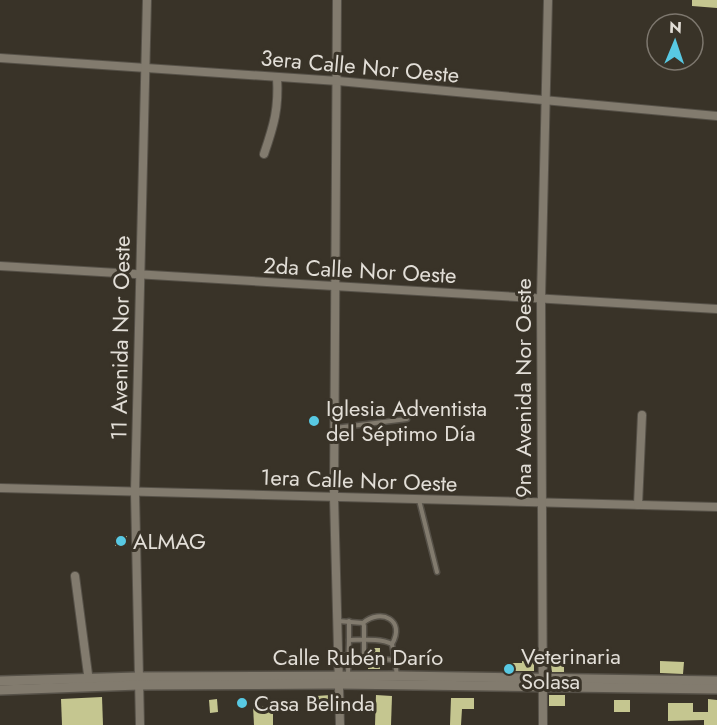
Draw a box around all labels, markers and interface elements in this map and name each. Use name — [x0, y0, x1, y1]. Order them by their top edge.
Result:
north arrow — [645, 12, 705, 72]
text: N — [669, 16, 682, 39]
street label: 3era Calle Nor Oeste — [259, 41, 461, 91]
street label: 11 Avenida Nor Oeste — [102, 235, 138, 441]
street label: 2da Calle Nor Oeste — [263, 249, 457, 291]
street label: 9na Avenida Nor Oeste — [507, 278, 539, 498]
place label: Iglesia Adventista del Séptimo Día — [326, 392, 487, 449]
marker: Iglesia Adventista del Séptimo Día — [307, 414, 321, 428]
street label: 1era Calle Nor Oeste — [260, 461, 458, 499]
place label: ALMAG — [133, 525, 206, 557]
marker: ALMAG — [114, 534, 128, 548]
place label: Veterinaria Solasa — [521, 640, 621, 697]
street label: Calle Rubén Darío — [273, 641, 443, 673]
marker: Veterinaria Solasa — [502, 662, 516, 676]
place label: Casa Belinda — [254, 687, 375, 719]
marker: Casa Belinda — [235, 696, 249, 710]

